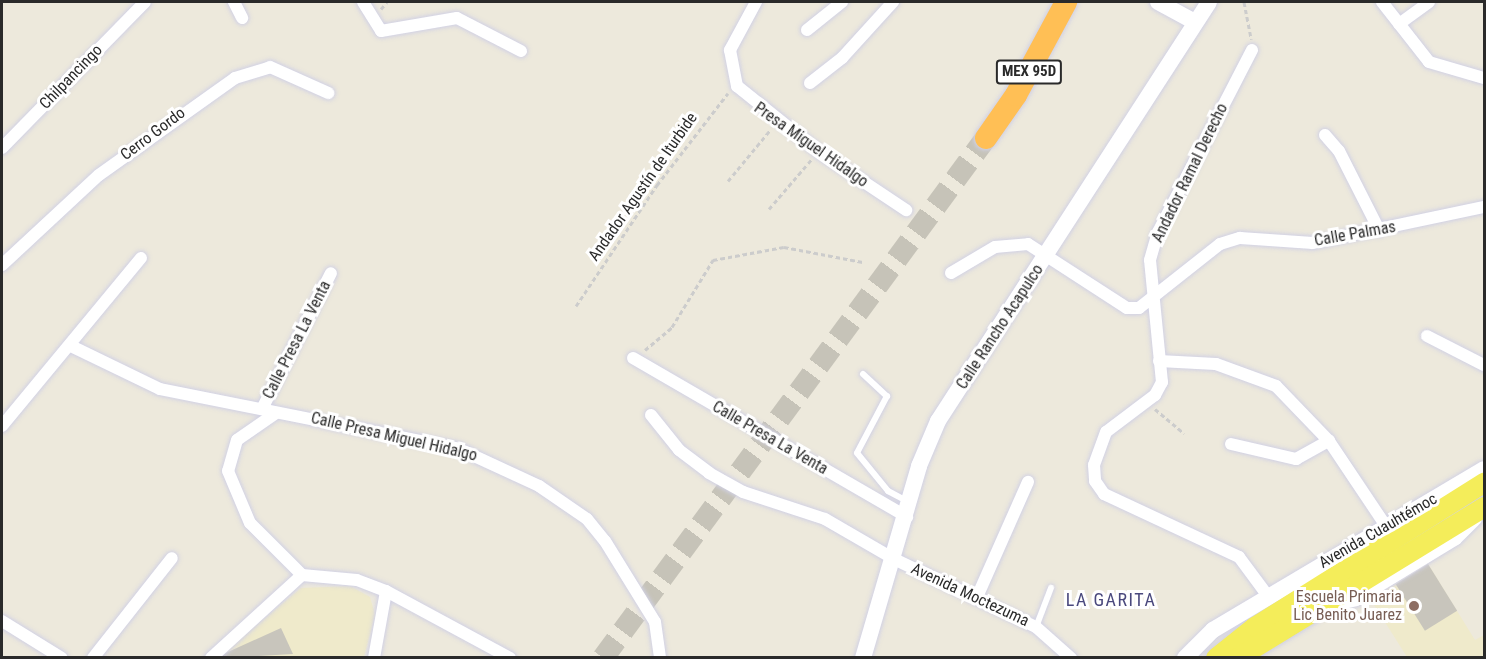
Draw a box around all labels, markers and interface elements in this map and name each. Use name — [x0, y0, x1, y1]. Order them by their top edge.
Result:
street label: Chilpancingo — [36, 41, 106, 113]
road number: MEX 95D — [994, 60, 1064, 84]
street label: Presa Miguel Hidalgo — [750, 98, 872, 192]
street label: Andador Ramal Derecho — [1148, 100, 1232, 246]
street label: Cerro Gordo — [117, 103, 189, 165]
street label: Andador Agustín de Iturbide — [584, 109, 702, 265]
street label: Calle Palmas — [1313, 217, 1397, 251]
street label: Calle Rancho Acapulco — [952, 261, 1048, 393]
street label: Calle Presa La Venta — [259, 278, 335, 402]
street label: Calle Presa La Venta — [709, 397, 831, 479]
street label: Calle Presa Miguel Hidalgo — [309, 409, 479, 465]
street label: Avenida Cuauhtémoc — [1315, 489, 1441, 573]
street label: Avenida Moctezuma — [908, 559, 1032, 631]
place label: Escuela Primaria Lic Benito Juarez — [1293, 587, 1402, 625]
district label: LA GARITA — [1066, 589, 1156, 611]
marker: Escuela Primaria Lic Benito Juarez — [1407, 599, 1421, 613]

